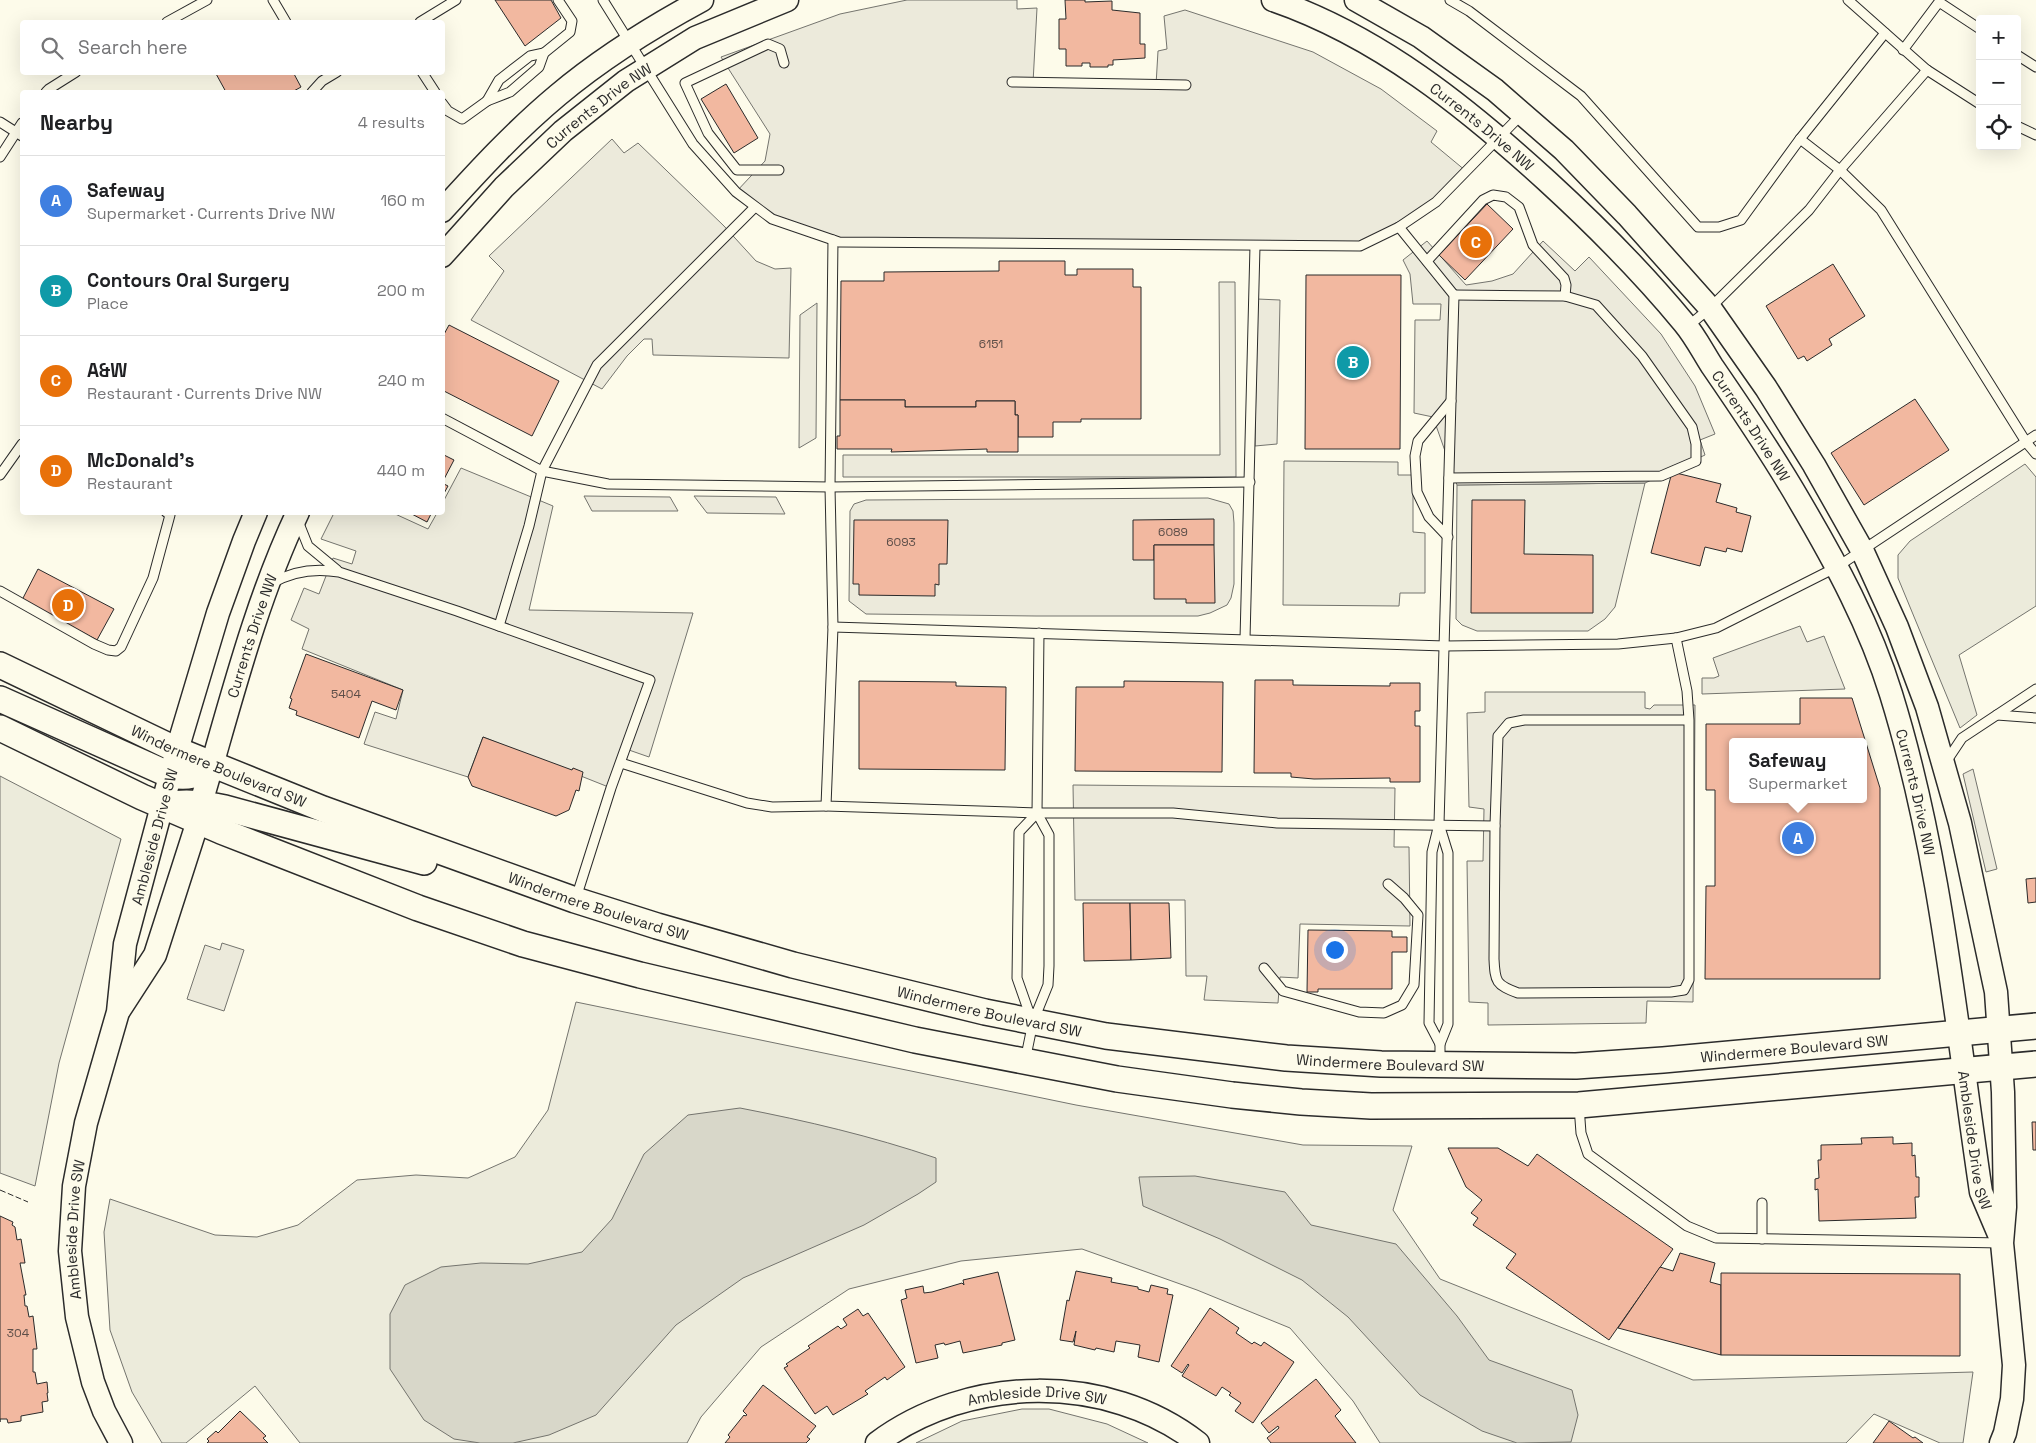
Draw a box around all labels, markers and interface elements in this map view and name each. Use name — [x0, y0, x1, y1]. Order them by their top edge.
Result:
map controls — [1976, 15, 2021, 150]
button: + — [1976, 15, 2021, 60]
search box — [20, 20, 445, 75]
icon: search — [38, 34, 66, 62]
text: Search here — [78, 35, 188, 60]
street label: Currents Drive NW — [541, 58, 655, 152]
button: − — [1976, 60, 2021, 105]
street label: Currents Drive NW — [1426, 78, 1538, 175]
button: locate — [1976, 105, 2021, 150]
text: Nearby — [40, 109, 113, 136]
text: 4 results — [358, 112, 425, 133]
text: Safeway — [87, 178, 165, 203]
text: A — [51, 190, 61, 211]
text: 160 m — [380, 190, 425, 211]
text: Supermarket · Currents Drive NW — [87, 203, 335, 224]
pin: C — [1460, 223, 1492, 261]
text: Contours Oral Surgery — [87, 268, 290, 293]
text: B — [51, 280, 61, 301]
text: 200 m — [377, 280, 425, 301]
text: Place — [87, 293, 129, 314]
house number: 6151 — [979, 336, 1003, 352]
pin: B — [1337, 343, 1369, 381]
text: A&W — [87, 358, 127, 383]
street label: Currents Drive NW — [1708, 366, 1795, 485]
text: C — [51, 370, 61, 391]
text: 240 m — [378, 370, 425, 391]
text: Restaurant · Currents Drive NW — [87, 383, 322, 404]
text: McDonald's — [87, 448, 194, 473]
text: D — [51, 460, 61, 481]
text: 440 m — [377, 460, 425, 481]
text: Restaurant — [87, 473, 173, 494]
house number: 6089 — [1158, 524, 1188, 540]
house number: 6093 — [886, 534, 916, 550]
street label: Currents Drive NW — [222, 571, 280, 700]
pin: D — [52, 586, 84, 624]
house number: 5404 — [331, 686, 361, 702]
street label: Windermere Boulevard SW — [128, 720, 309, 811]
street label: Currents Drive NW — [1892, 727, 1940, 857]
popup — [1729, 738, 1867, 803]
text: Safeway — [1748, 748, 1826, 773]
street label: Ambleside Drive SW — [126, 766, 181, 907]
text: Supermarket — [1748, 773, 1848, 794]
pin: A — [1782, 819, 1814, 857]
street label: Windermere Boulevard SW — [506, 867, 691, 944]
your location — [1322, 937, 1348, 963]
street label: Windermere Boulevard SW — [895, 981, 1083, 1040]
street label: Windermere Boulevard SW — [1700, 1030, 1889, 1066]
street label: Windermere Boulevard SW — [1295, 1049, 1485, 1075]
street label: Ambleside Drive SW — [1955, 1069, 1997, 1212]
street label: Ambleside Drive SW — [60, 1158, 88, 1301]
house number: 304 — [7, 1325, 30, 1341]
street label: Ambleside Drive SW — [965, 1381, 1109, 1409]

